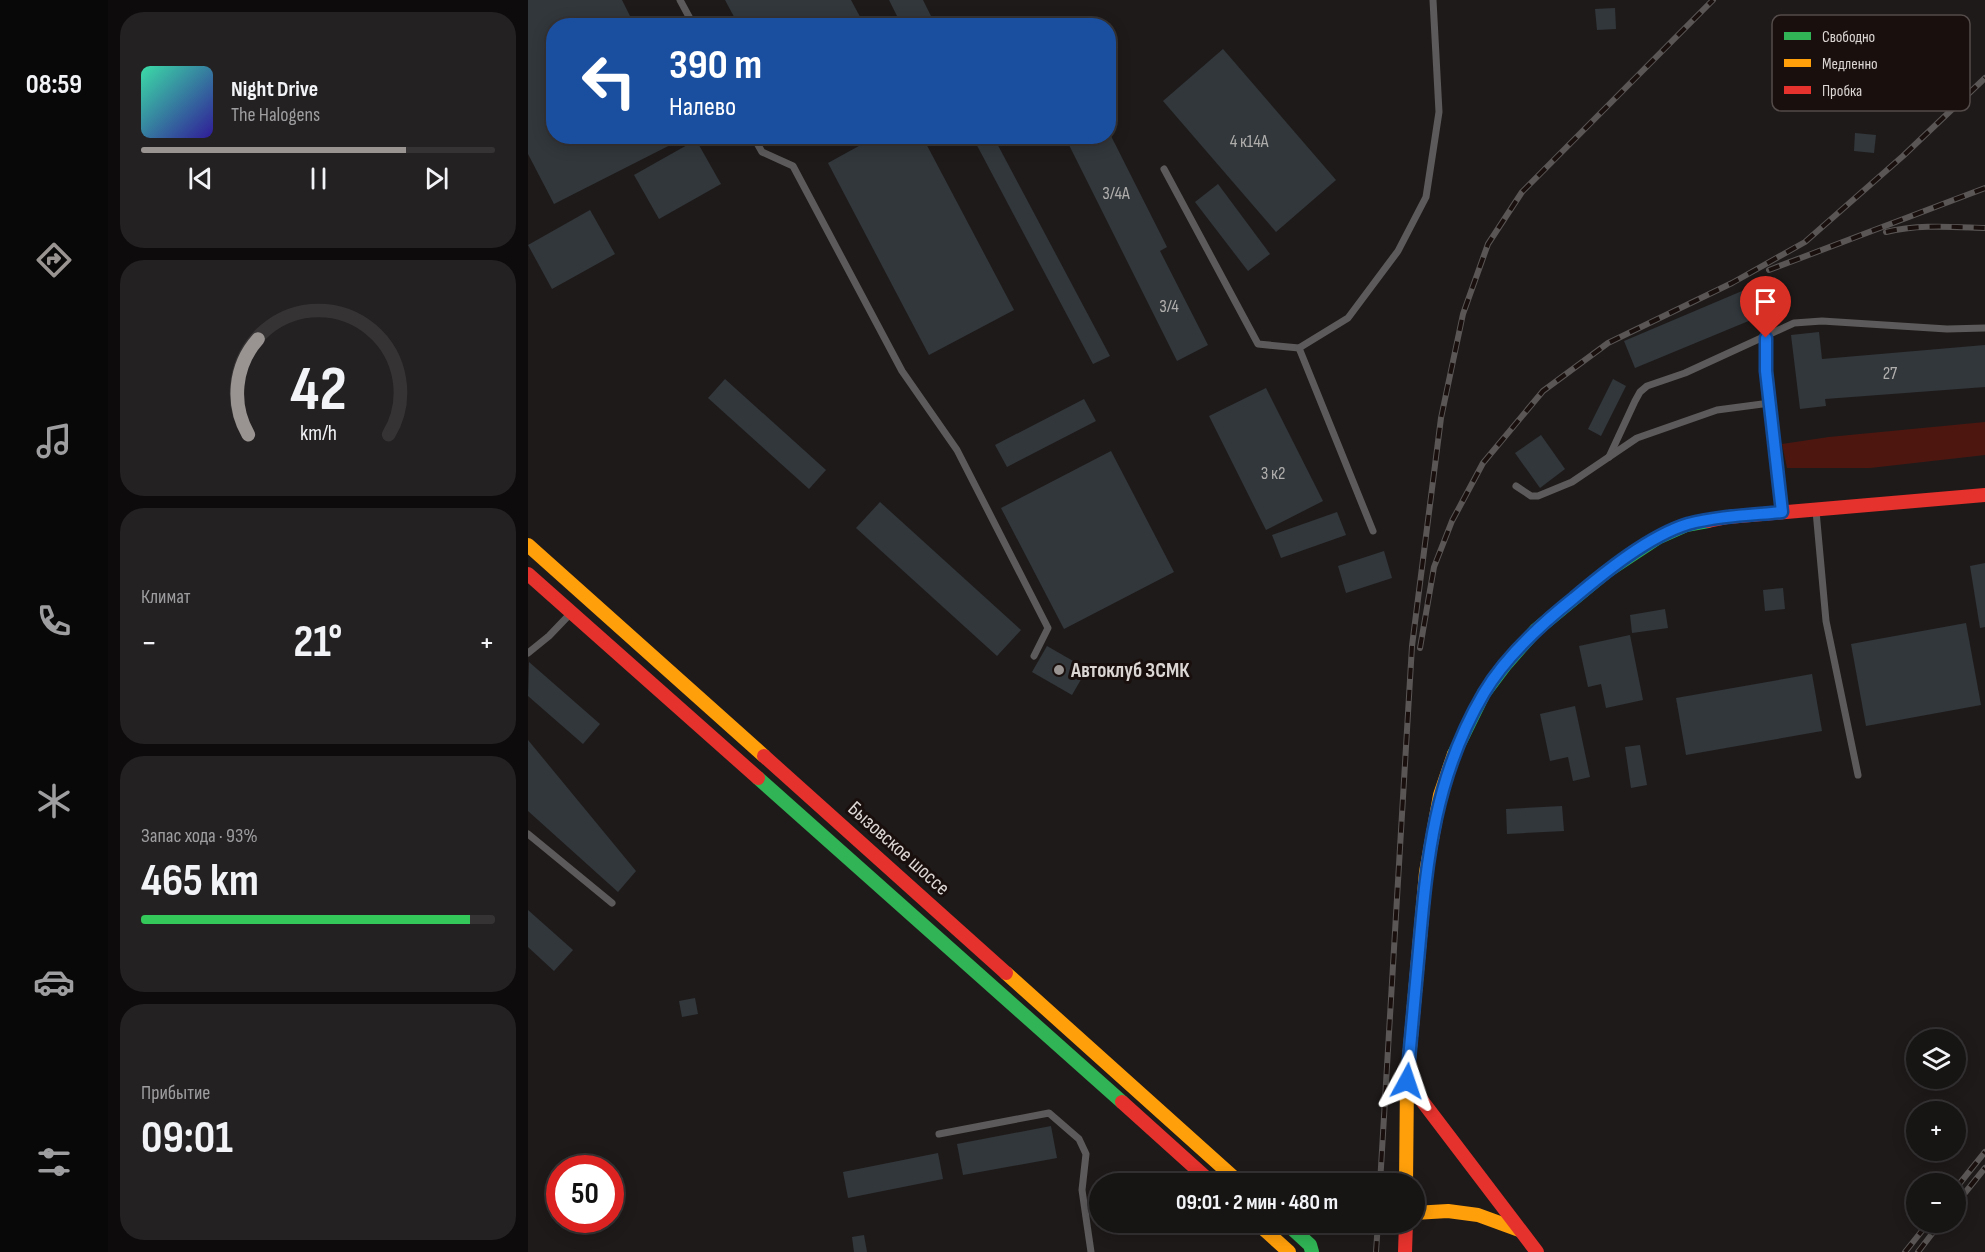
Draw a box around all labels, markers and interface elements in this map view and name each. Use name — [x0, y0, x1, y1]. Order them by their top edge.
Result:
legend — [1772, 15, 1970, 111]
text: Свободно — [1822, 28, 1875, 47]
text: 390 m — [669, 40, 762, 91]
icon: left — [570, 42, 648, 120]
text: Медленно — [1822, 55, 1878, 74]
text: 08:59 — [26, 69, 82, 101]
text: Night Drive — [231, 76, 318, 103]
text: Пробка — [1822, 82, 1862, 101]
text: Налево — [669, 91, 736, 123]
text: The Halogens — [231, 103, 320, 127]
house number: 4 к14А — [1230, 131, 1269, 152]
icon: previous — [184, 162, 217, 195]
icon: pause — [302, 162, 335, 195]
icon: next — [420, 162, 453, 195]
house number: 3/4А — [1102, 183, 1130, 204]
icon: directions — [33, 239, 75, 281]
pin — [1740, 276, 1791, 338]
icon: arrive — [1749, 285, 1782, 318]
house number: 3/4 — [1159, 296, 1179, 317]
text: 42 — [290, 353, 346, 428]
house number: 27 — [1883, 363, 1898, 384]
icon: music — [33, 420, 75, 462]
text: km/h — [299, 421, 337, 446]
house number: 3 к2 — [1261, 463, 1285, 484]
text: Климат — [141, 585, 191, 609]
icon: phone — [33, 600, 75, 642]
text: 21° — [294, 615, 342, 670]
text: − — [141, 623, 157, 663]
text: + — [479, 623, 495, 663]
place label: Автоклуб ЗСМК — [1070, 658, 1190, 683]
marker: Автоклуб ЗСМК — [1052, 663, 1066, 677]
icon: climate — [33, 780, 75, 822]
street label: Бызовское шоссе — [843, 796, 955, 901]
text: Запас хода · 93% — [141, 824, 258, 848]
text: 465 km — [141, 854, 259, 909]
icon: car — [33, 961, 75, 1003]
map controls — [1906, 1029, 1966, 1233]
button: layers — [1906, 1029, 1966, 1089]
position arrow — [1375, 1049, 1439, 1113]
text: Прибытие — [141, 1081, 210, 1105]
button: + — [1906, 1101, 1966, 1161]
text: 09:01 — [141, 1111, 233, 1166]
icon: filters — [33, 1141, 75, 1183]
speed limit sign: 50 — [546, 1155, 624, 1233]
button: − — [1906, 1173, 1966, 1233]
text: 09:01 · 2 мин · 480 m — [1176, 1189, 1338, 1216]

